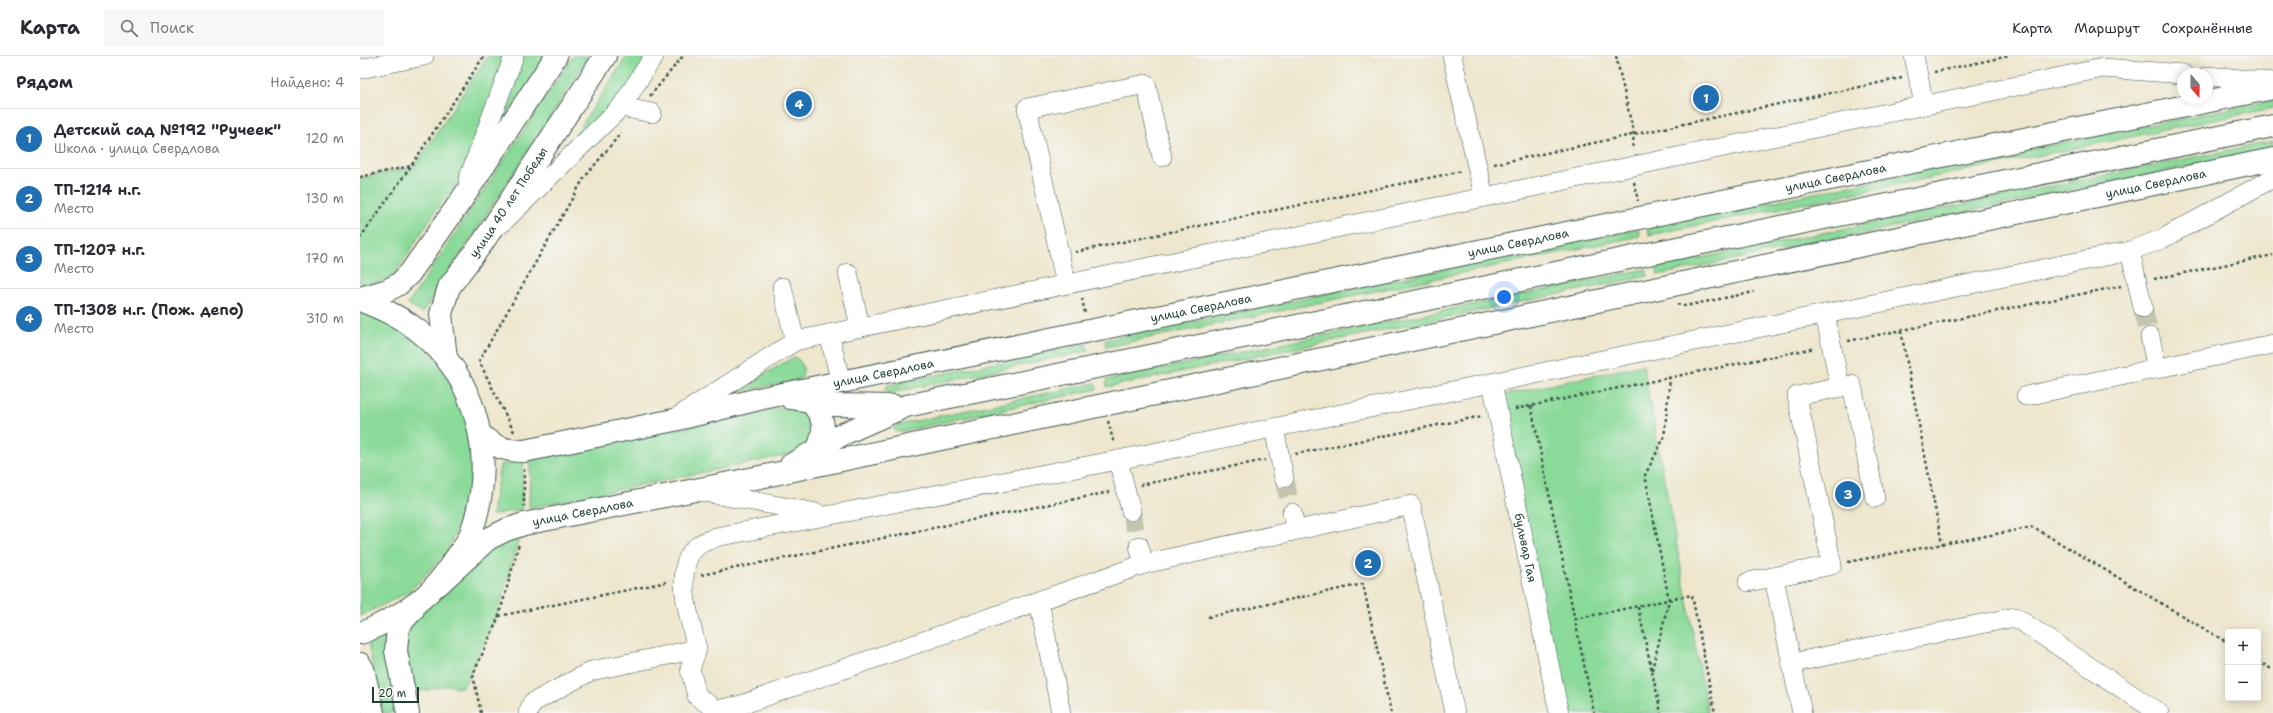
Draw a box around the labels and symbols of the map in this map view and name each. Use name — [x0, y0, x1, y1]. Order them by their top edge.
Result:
north arrow — [2177, 68, 2213, 104]
pin: 1 — [1693, 83, 1719, 113]
pin: 4 — [786, 89, 812, 119]
street label: улица 40 лет Победы — [466, 144, 551, 261]
street label: улица Свердлова — [1784, 160, 1888, 196]
street label: улица Свердлова — [2104, 165, 2208, 202]
street label: улица Свердлова — [1466, 225, 1571, 261]
your location — [1494, 287, 1514, 307]
street label: улица Свердлова — [1149, 290, 1253, 326]
street label: улица Свердлова — [832, 355, 936, 391]
pin: 3 — [1835, 479, 1861, 509]
street label: улица Свердлова — [531, 494, 635, 530]
street label: бульвар Гая — [1511, 512, 1540, 584]
pin: 2 — [1355, 548, 1381, 578]
scale bar — [372, 685, 419, 704]

